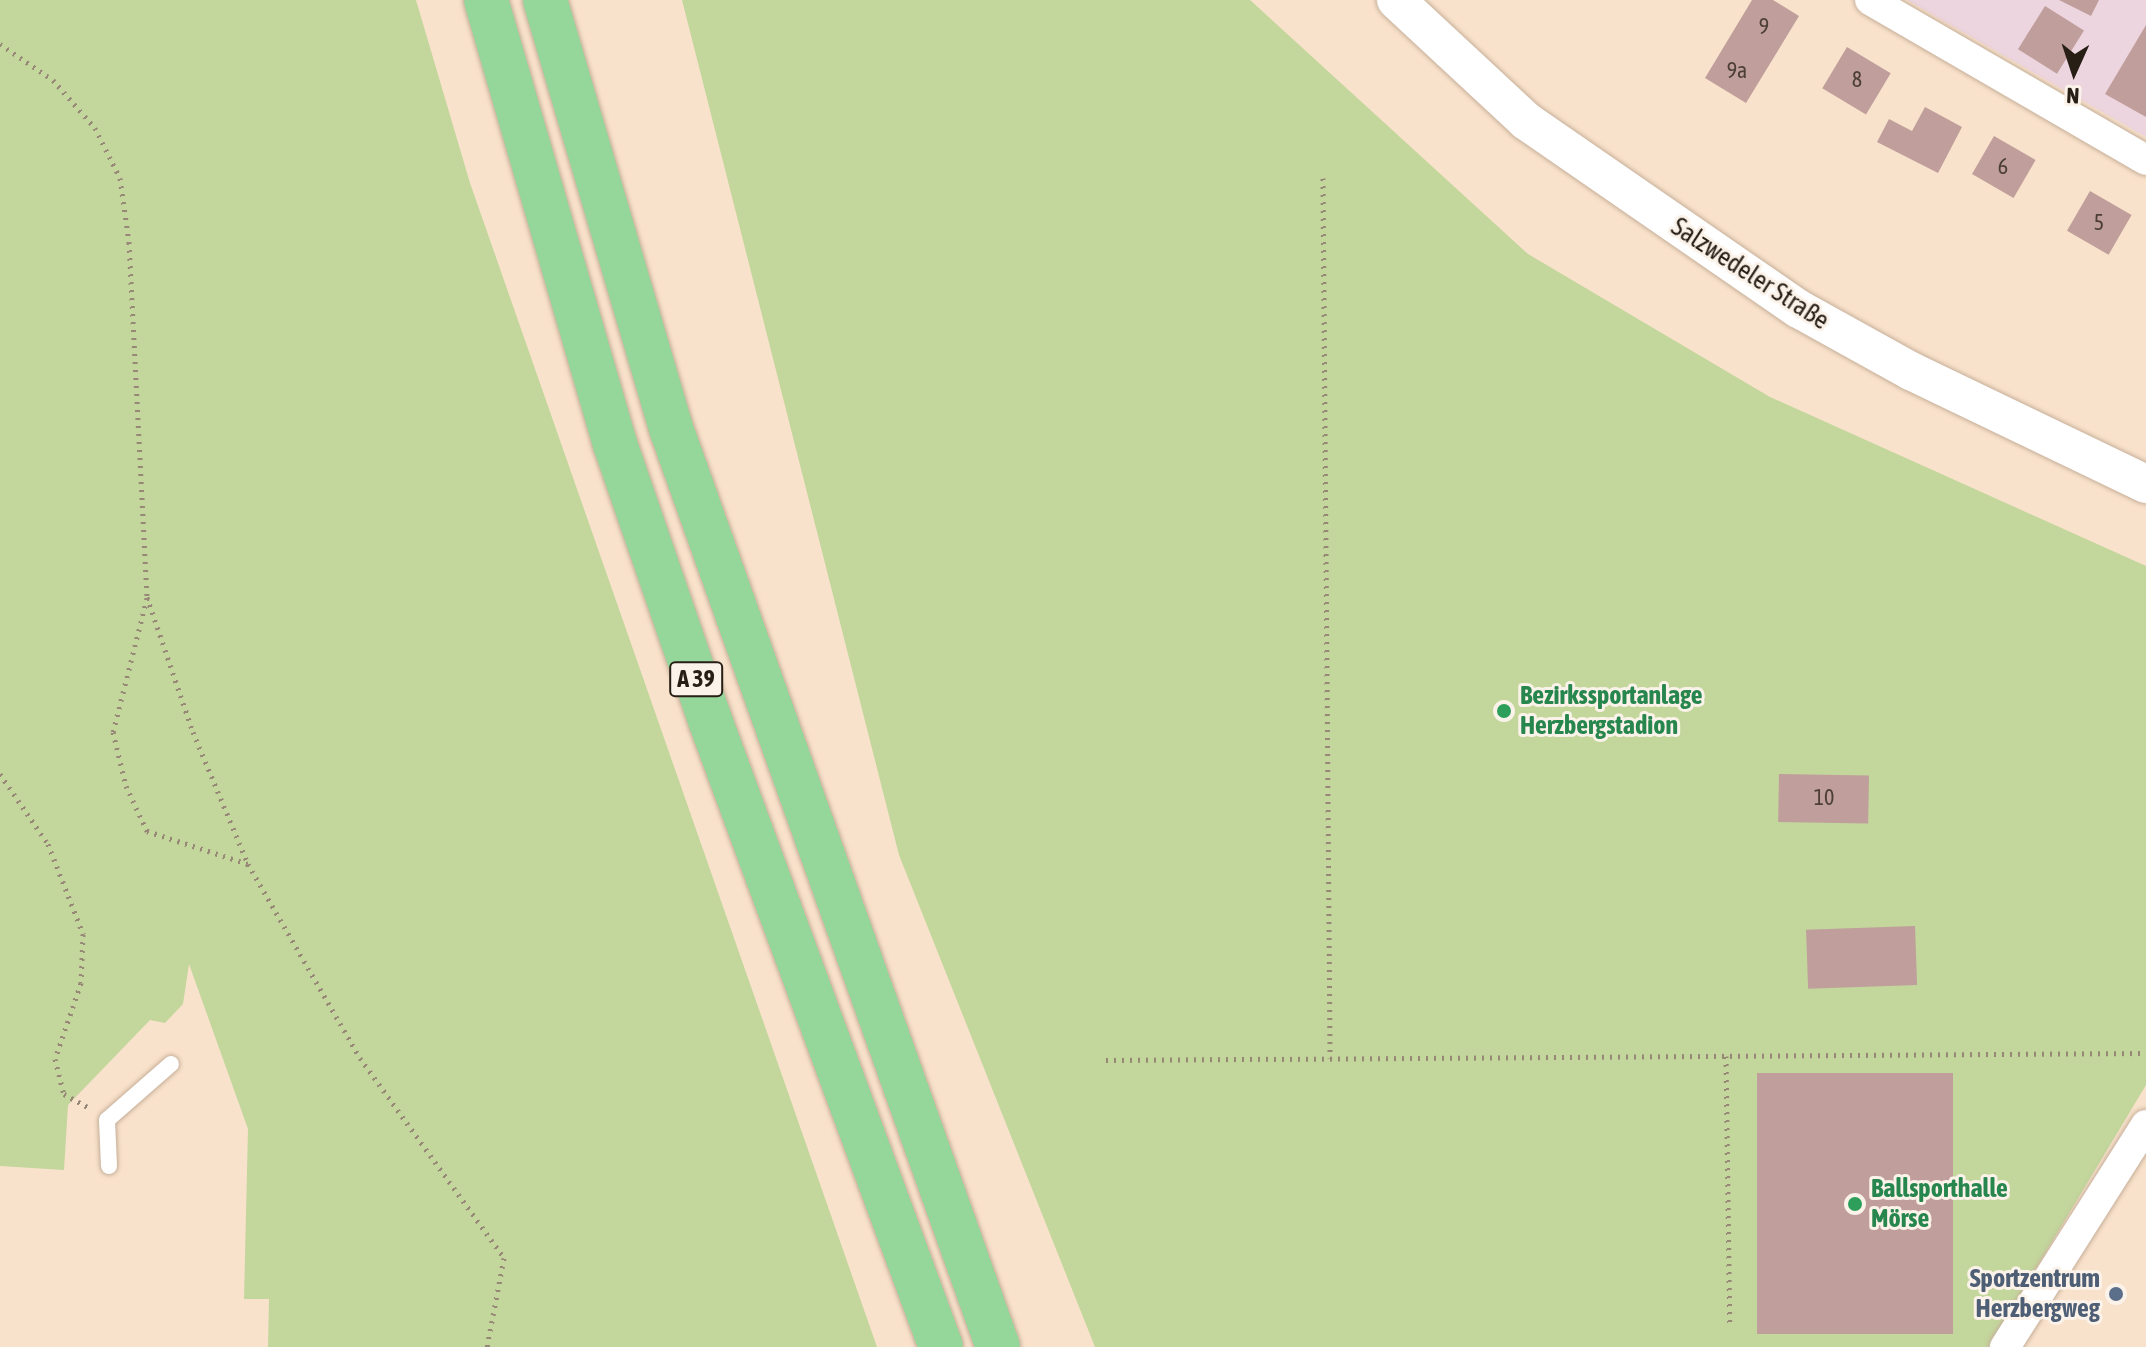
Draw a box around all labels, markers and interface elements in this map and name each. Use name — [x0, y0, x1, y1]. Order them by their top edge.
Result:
house number: 9 — [1759, 14, 1769, 40]
north arrow — [2034, 32, 2114, 112]
house number: 9a — [1727, 58, 1747, 84]
house number: 8 — [1852, 67, 1862, 93]
text: N — [2066, 83, 2080, 109]
house number: 6 — [1998, 154, 2008, 180]
house number: 5 — [2094, 210, 2104, 236]
street label: Salzwedeler Straße — [1665, 211, 1835, 337]
road number: A 39 — [668, 659, 724, 699]
place label: Bezirkssportanlage Herzbergstadion — [1520, 680, 1703, 742]
marker: Bezirkssportanlage Herzbergstadion — [1495, 702, 1513, 720]
house number: 10 — [1814, 785, 1834, 811]
place label: Ballsporthalle Mörse — [1871, 1173, 2008, 1234]
marker: Ballsporthalle Mörse — [1846, 1195, 1864, 1213]
place label: Sportzentrum Herzbergweg — [1970, 1263, 2100, 1324]
marker: Sportzentrum Herzbergweg — [2107, 1285, 2125, 1303]

